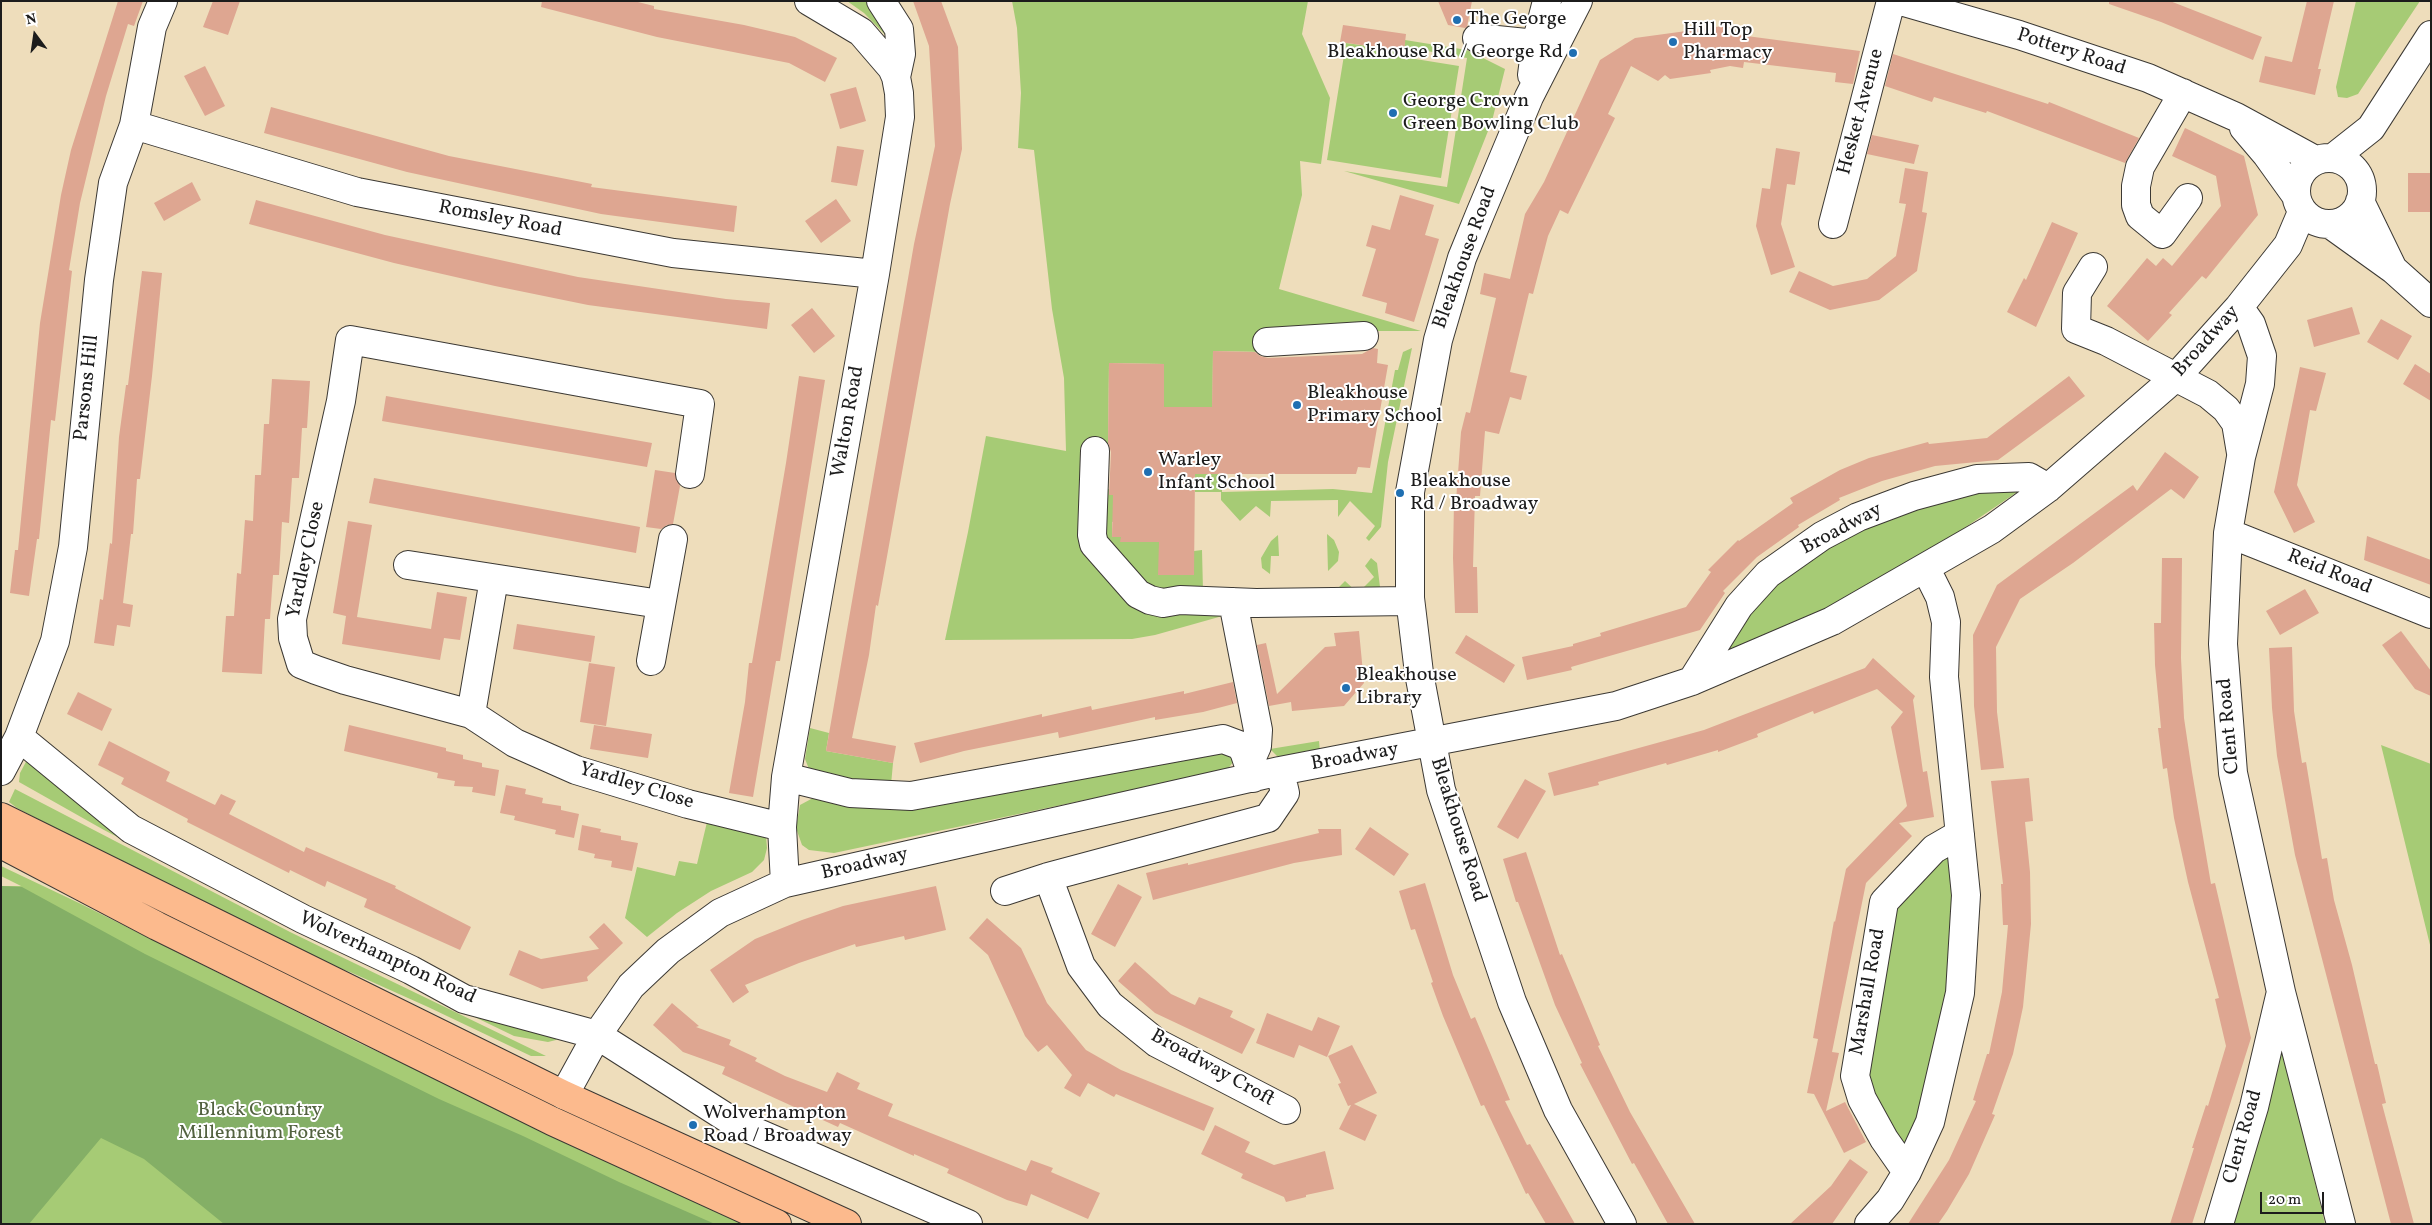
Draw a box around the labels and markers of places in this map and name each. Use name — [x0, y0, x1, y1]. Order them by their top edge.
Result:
place label: The George — [1467, 8, 1567, 32]
marker: The George — [1451, 14, 1463, 26]
place label: Hill Top Pharmacy — [1683, 19, 1772, 66]
marker: Hill Top Pharmacy — [1667, 36, 1679, 48]
place label: Bleakhouse Rd / George Rd — [1327, 41, 1563, 65]
marker: Bleakhouse Rd / George Rd — [1567, 47, 1579, 59]
place label: George Crown Green Bowling Club — [1403, 90, 1579, 137]
marker: George Crown Green Bowling Club — [1387, 107, 1399, 119]
place label: Bleakhouse Primary School — [1307, 382, 1442, 429]
marker: Bleakhouse Primary School — [1291, 399, 1303, 411]
place label: Warley Infant School — [1158, 449, 1275, 496]
marker: Warley Infant School — [1142, 466, 1154, 478]
place label: Bleakhouse Rd / Broadway — [1410, 470, 1538, 517]
marker: Bleakhouse Rd / Broadway — [1394, 487, 1406, 499]
place label: Bleakhouse Library — [1356, 664, 1457, 711]
marker: Bleakhouse Library — [1340, 682, 1352, 694]
place label: Wolverhampton Road / Broadway — [703, 1102, 852, 1149]
marker: Wolverhampton Road / Broadway — [687, 1119, 699, 1131]

